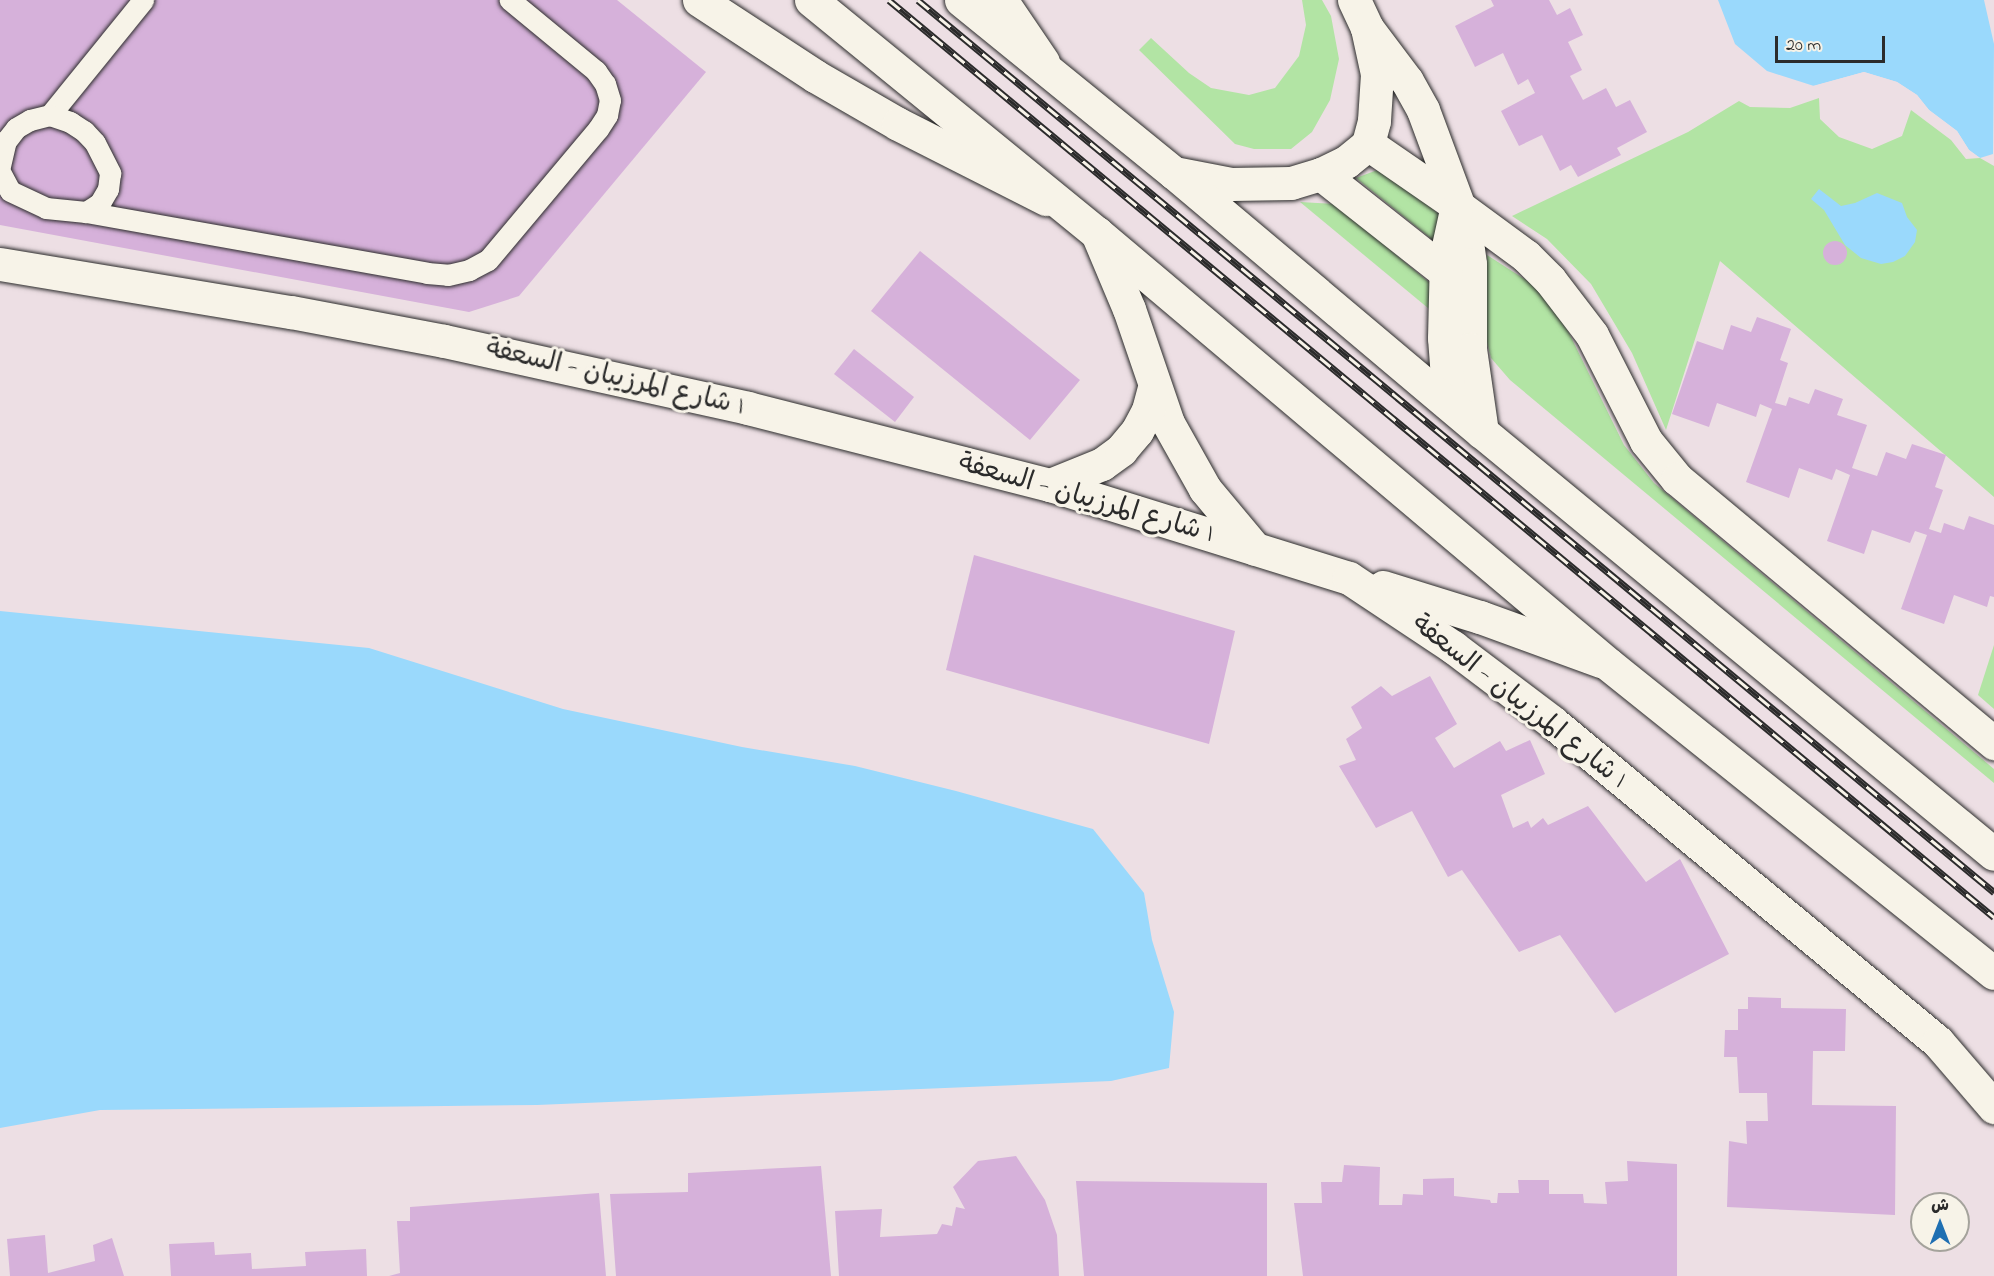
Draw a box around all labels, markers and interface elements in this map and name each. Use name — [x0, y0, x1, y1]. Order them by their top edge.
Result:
scale bar — [1778, 24, 1888, 62]
text: 20 m — [1786, 33, 1821, 59]
street label: شارع المرزيبان - السعفة I — [483, 333, 747, 423]
street label: شارع المرزيبان - السعفة I — [955, 447, 1217, 551]
street label: شارع المرزيبان - السعفة I — [1405, 608, 1633, 796]
north arrow — [1910, 1192, 1970, 1252]
text: ش — [1931, 1194, 1949, 1218]

